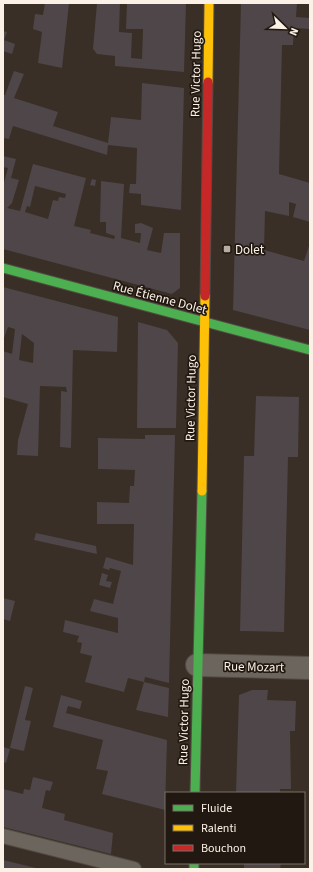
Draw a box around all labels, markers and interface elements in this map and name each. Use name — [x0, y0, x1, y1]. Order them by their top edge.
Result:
north arrow — [265, 8, 305, 48]
text: N — [285, 25, 302, 38]
street label: Rue Victor Hugo — [186, 31, 206, 117]
place label: Dolet — [235, 241, 265, 259]
marker: Dolet — [222, 244, 232, 254]
street label: Rue Étienne Dolet — [111, 277, 209, 319]
street label: Rue Victor Hugo — [181, 355, 201, 441]
street label: Rue Mozart — [224, 657, 285, 677]
street label: Rue Victor Hugo — [174, 679, 194, 765]
legend — [165, 792, 305, 864]
text: Fluide — [201, 800, 232, 817]
text: Ralenti — [201, 820, 236, 837]
text: Bouchon — [201, 840, 246, 857]

